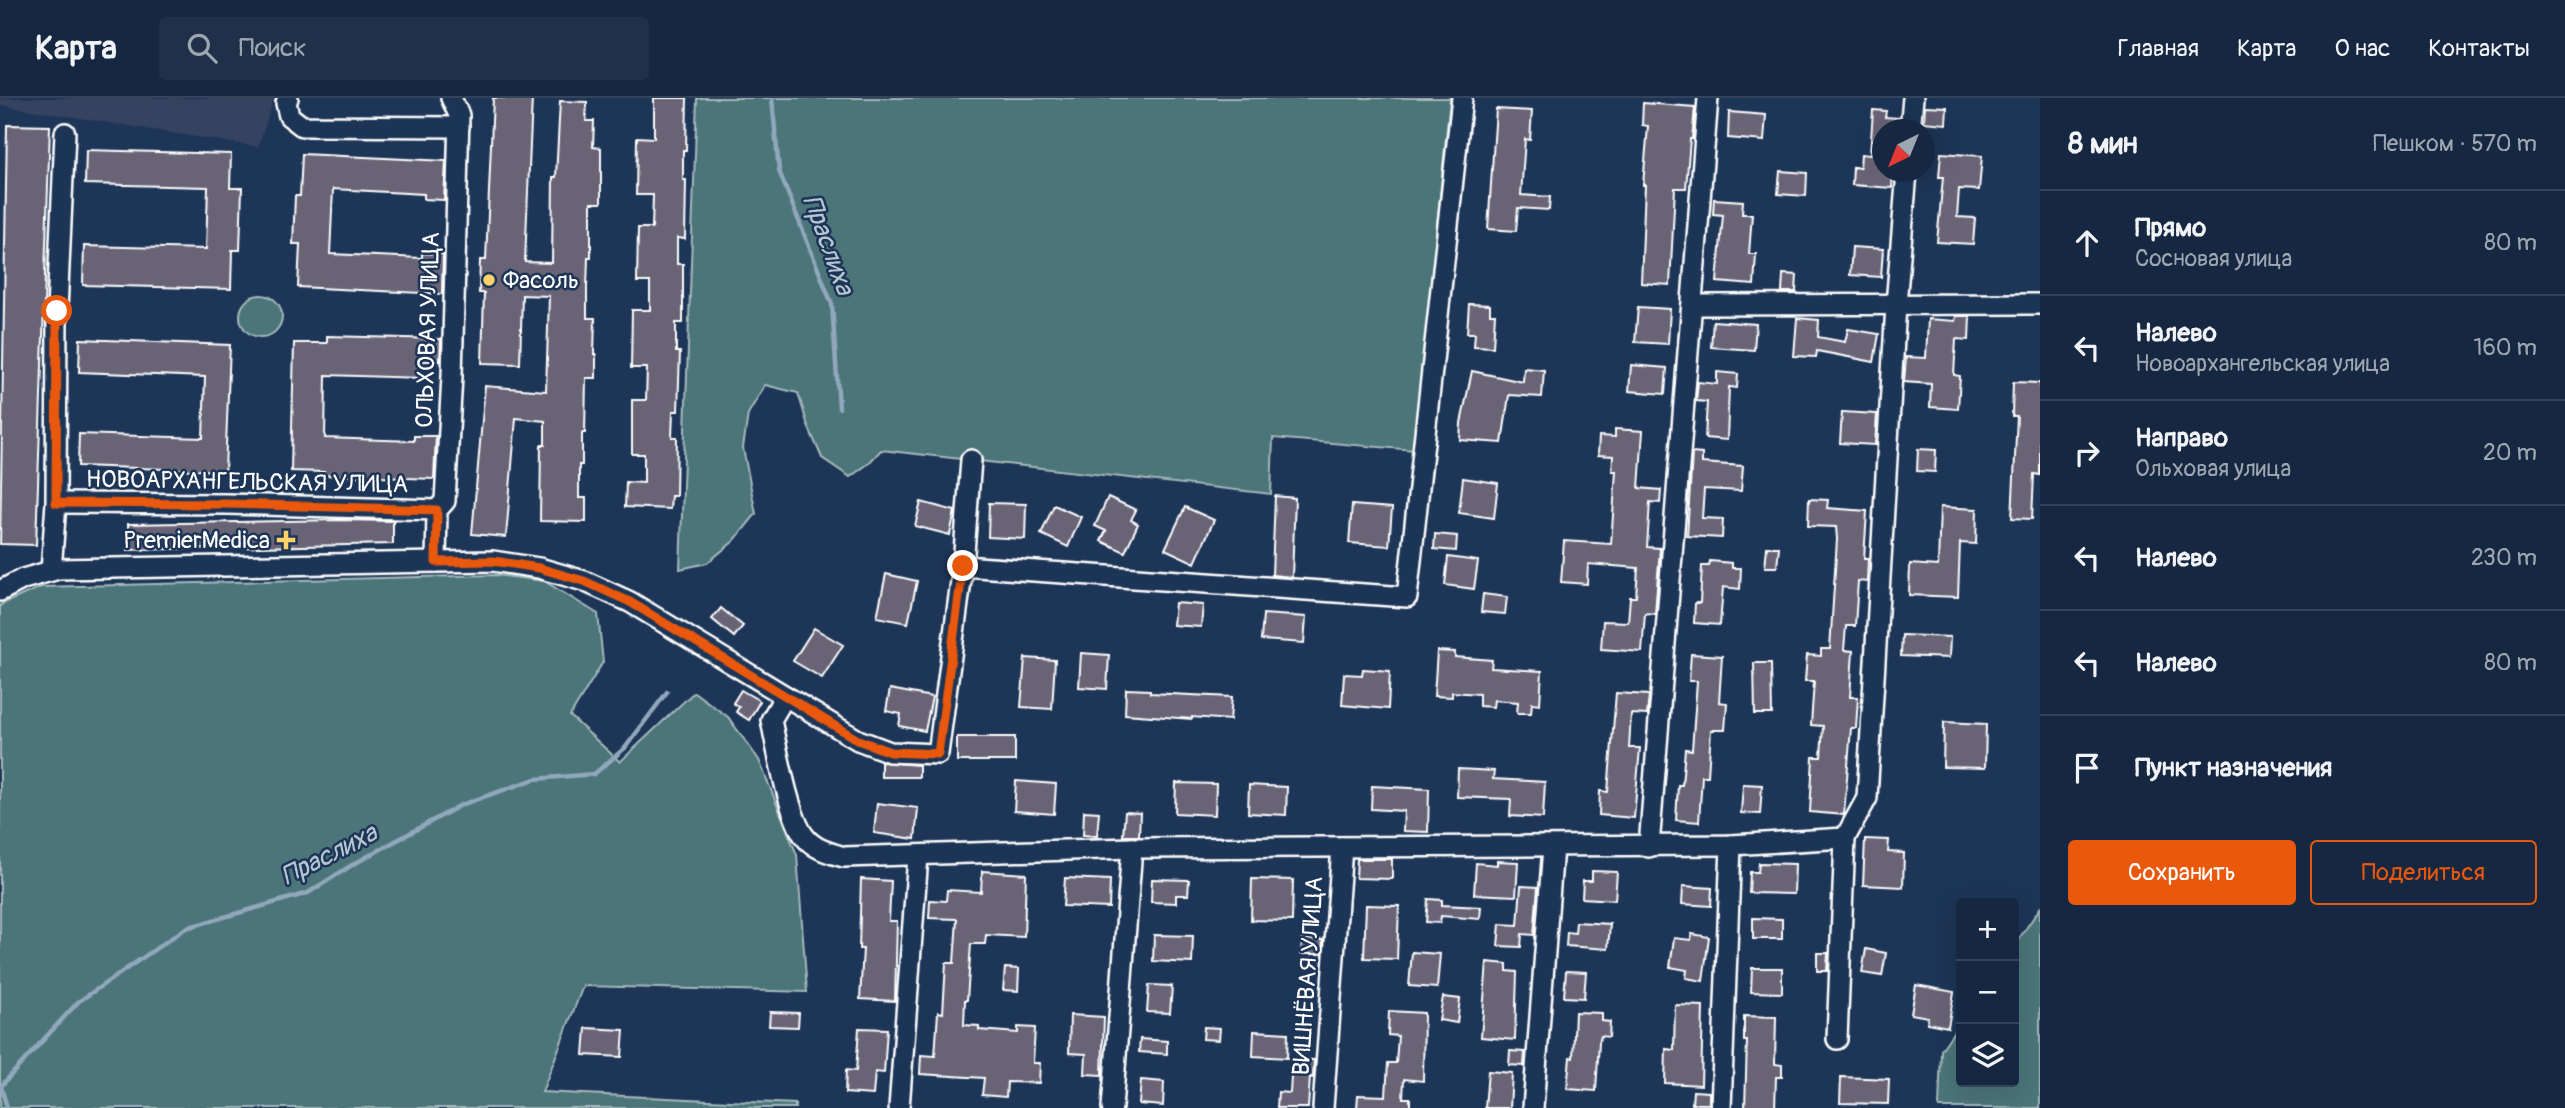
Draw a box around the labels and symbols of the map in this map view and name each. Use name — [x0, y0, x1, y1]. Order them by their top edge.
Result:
north arrow — [1872, 119, 1935, 182]
water label: Праслиха — [795, 191, 861, 301]
street label: ОЛЬХОВАЯ УЛИЦА — [410, 231, 446, 429]
place label: Фасоль — [503, 266, 579, 295]
marker: Фасоль — [481, 272, 497, 288]
route start — [41, 295, 72, 326]
street label: НОВОАРХАНГЕЛЬСКАЯ УЛИЦА — [86, 465, 408, 499]
place label: PremierMedica — [123, 526, 270, 555]
marker: PremierMedica — [276, 530, 296, 550]
route end — [947, 550, 978, 581]
water label: Праслиха — [276, 816, 384, 893]
street label: ВИШНЁВАЯ УЛИЦА — [1287, 876, 1329, 1076]

